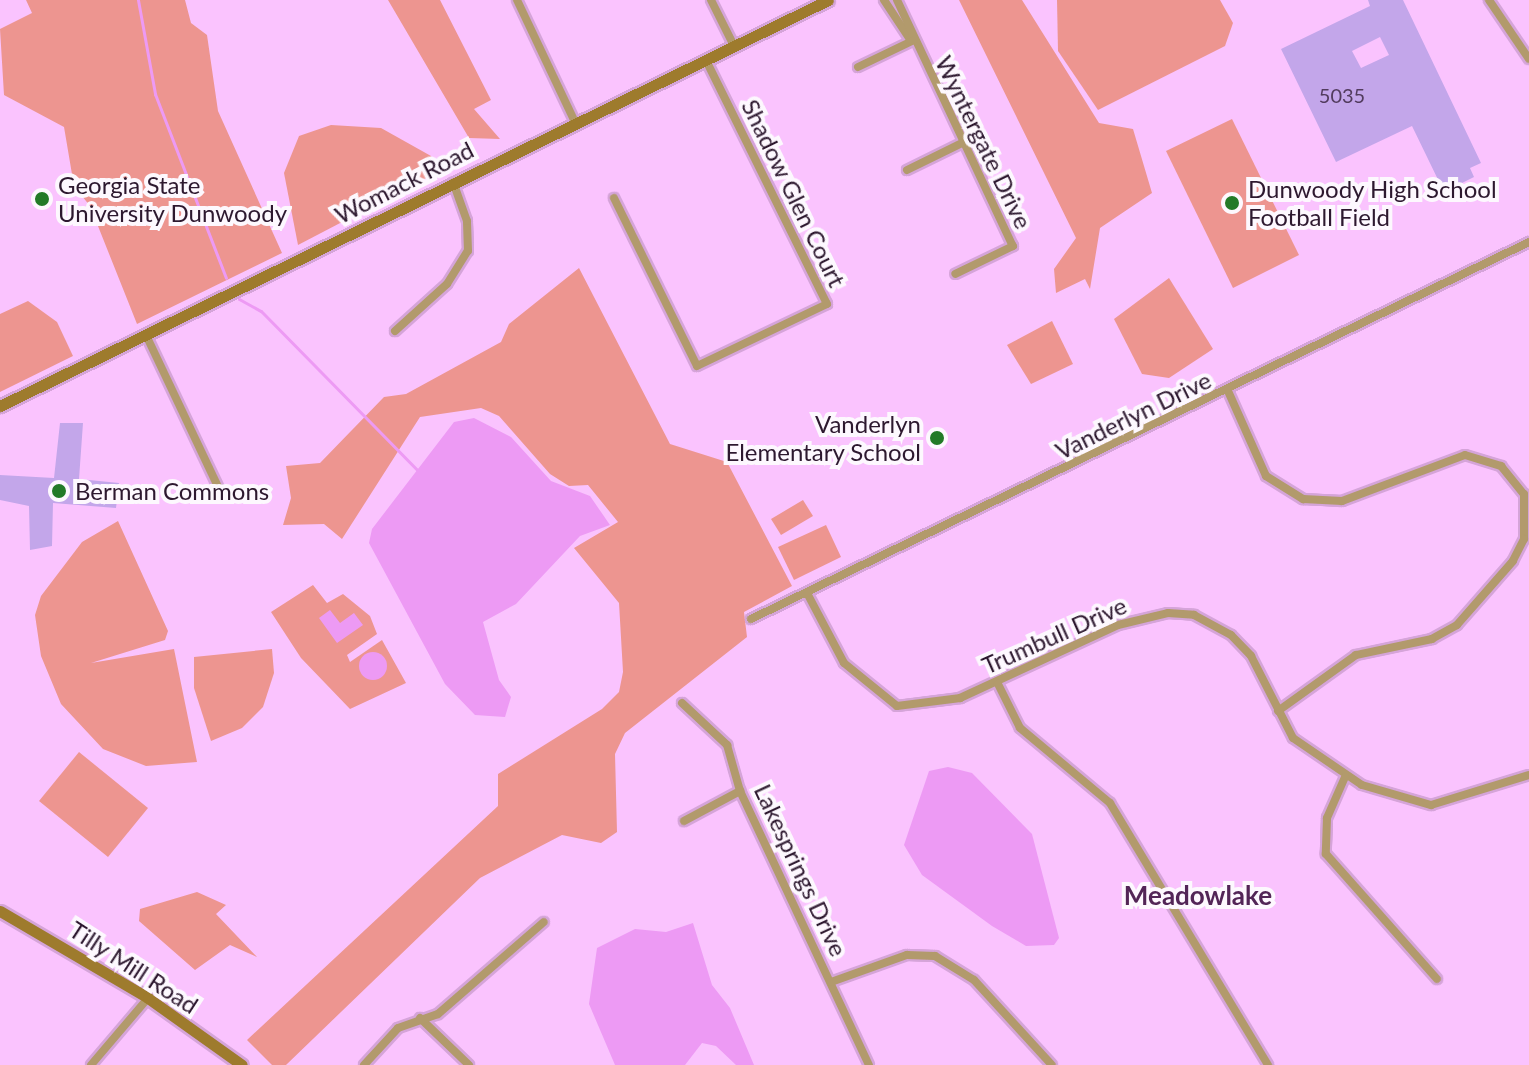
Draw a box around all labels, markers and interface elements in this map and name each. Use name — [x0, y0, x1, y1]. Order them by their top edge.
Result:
street label: Wyntergate Drive — [930, 51, 1038, 233]
house number: 5035 — [1319, 83, 1365, 107]
street label: Shadow Glen Court — [736, 94, 852, 292]
street label: Womack Road — [330, 135, 478, 229]
place label: Georgia State University Dunwoody — [58, 171, 288, 227]
place label: Dunwoody High School Football Field — [1248, 175, 1497, 231]
marker: Georgia State University Dunwoody — [33, 190, 51, 208]
marker: Dunwoody High School Football Field — [1223, 194, 1241, 212]
street label: Vanderlyn Drive — [1051, 365, 1215, 465]
place label: Vanderlyn Elementary School — [725, 410, 921, 466]
marker: Vanderlyn Elementary School — [928, 429, 946, 447]
place label: Berman Commons — [75, 477, 269, 505]
marker: Berman Commons — [50, 482, 68, 500]
street label: Trumbull Drive — [977, 590, 1131, 680]
street label: Lakesprings Drive — [749, 779, 853, 961]
district label: Meadowlake — [1124, 880, 1272, 912]
street label: Tilly Mill Road — [64, 915, 204, 1019]

